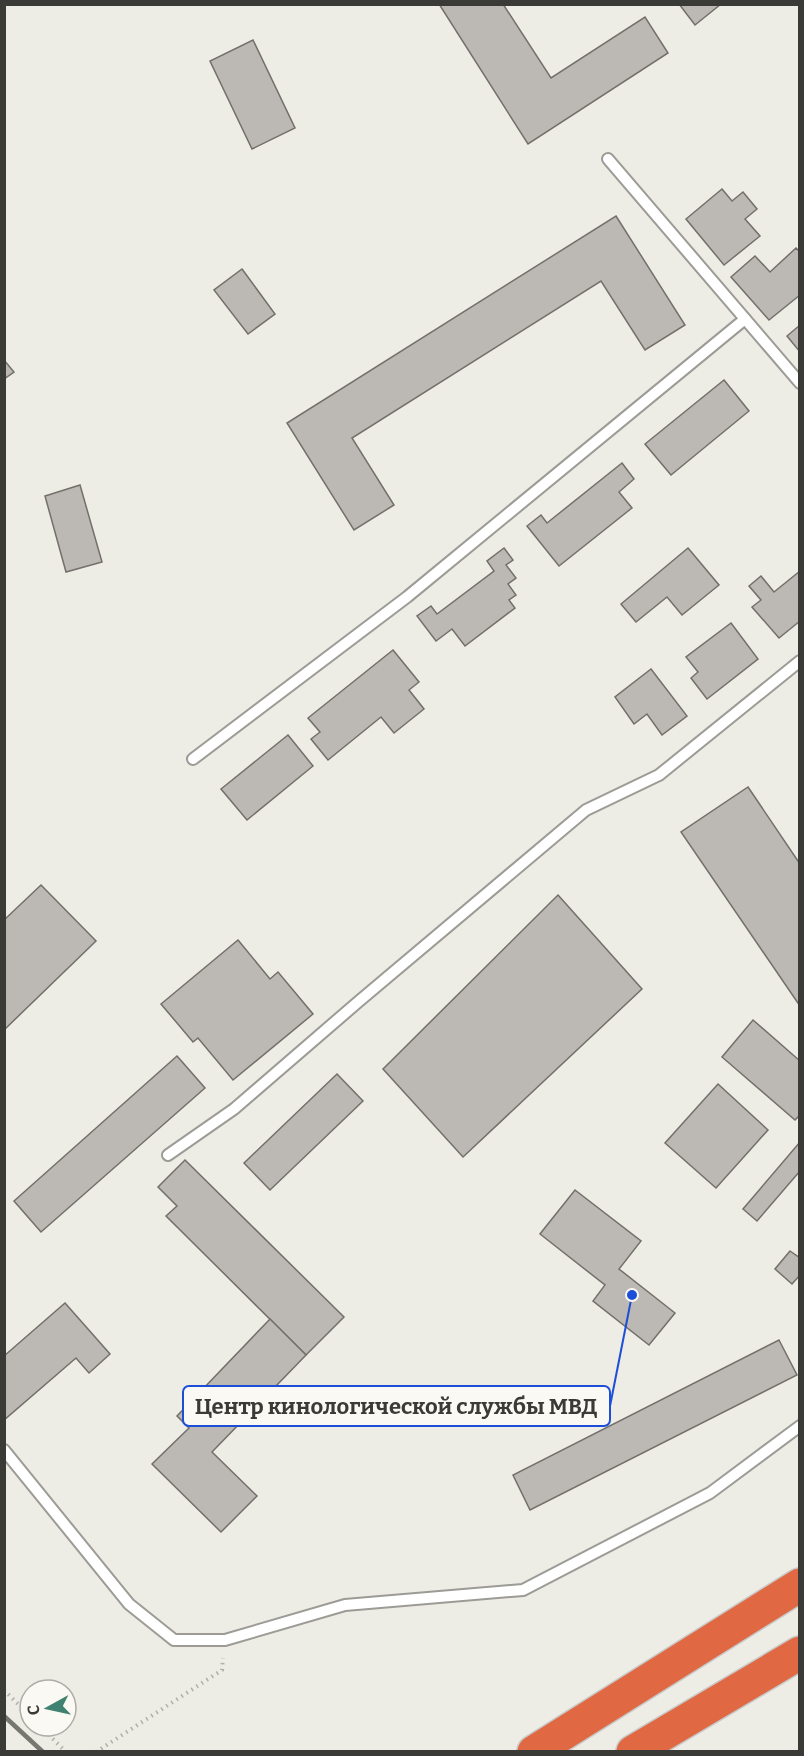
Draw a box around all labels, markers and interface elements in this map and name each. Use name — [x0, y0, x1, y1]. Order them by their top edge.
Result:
callout: Центр кинологической службы МВД — [183, 1386, 610, 1426]
text: Центр кинологической службы МВД — [195, 1393, 598, 1420]
north arrow — [18, 1678, 78, 1738]
text: С — [24, 1704, 44, 1716]

